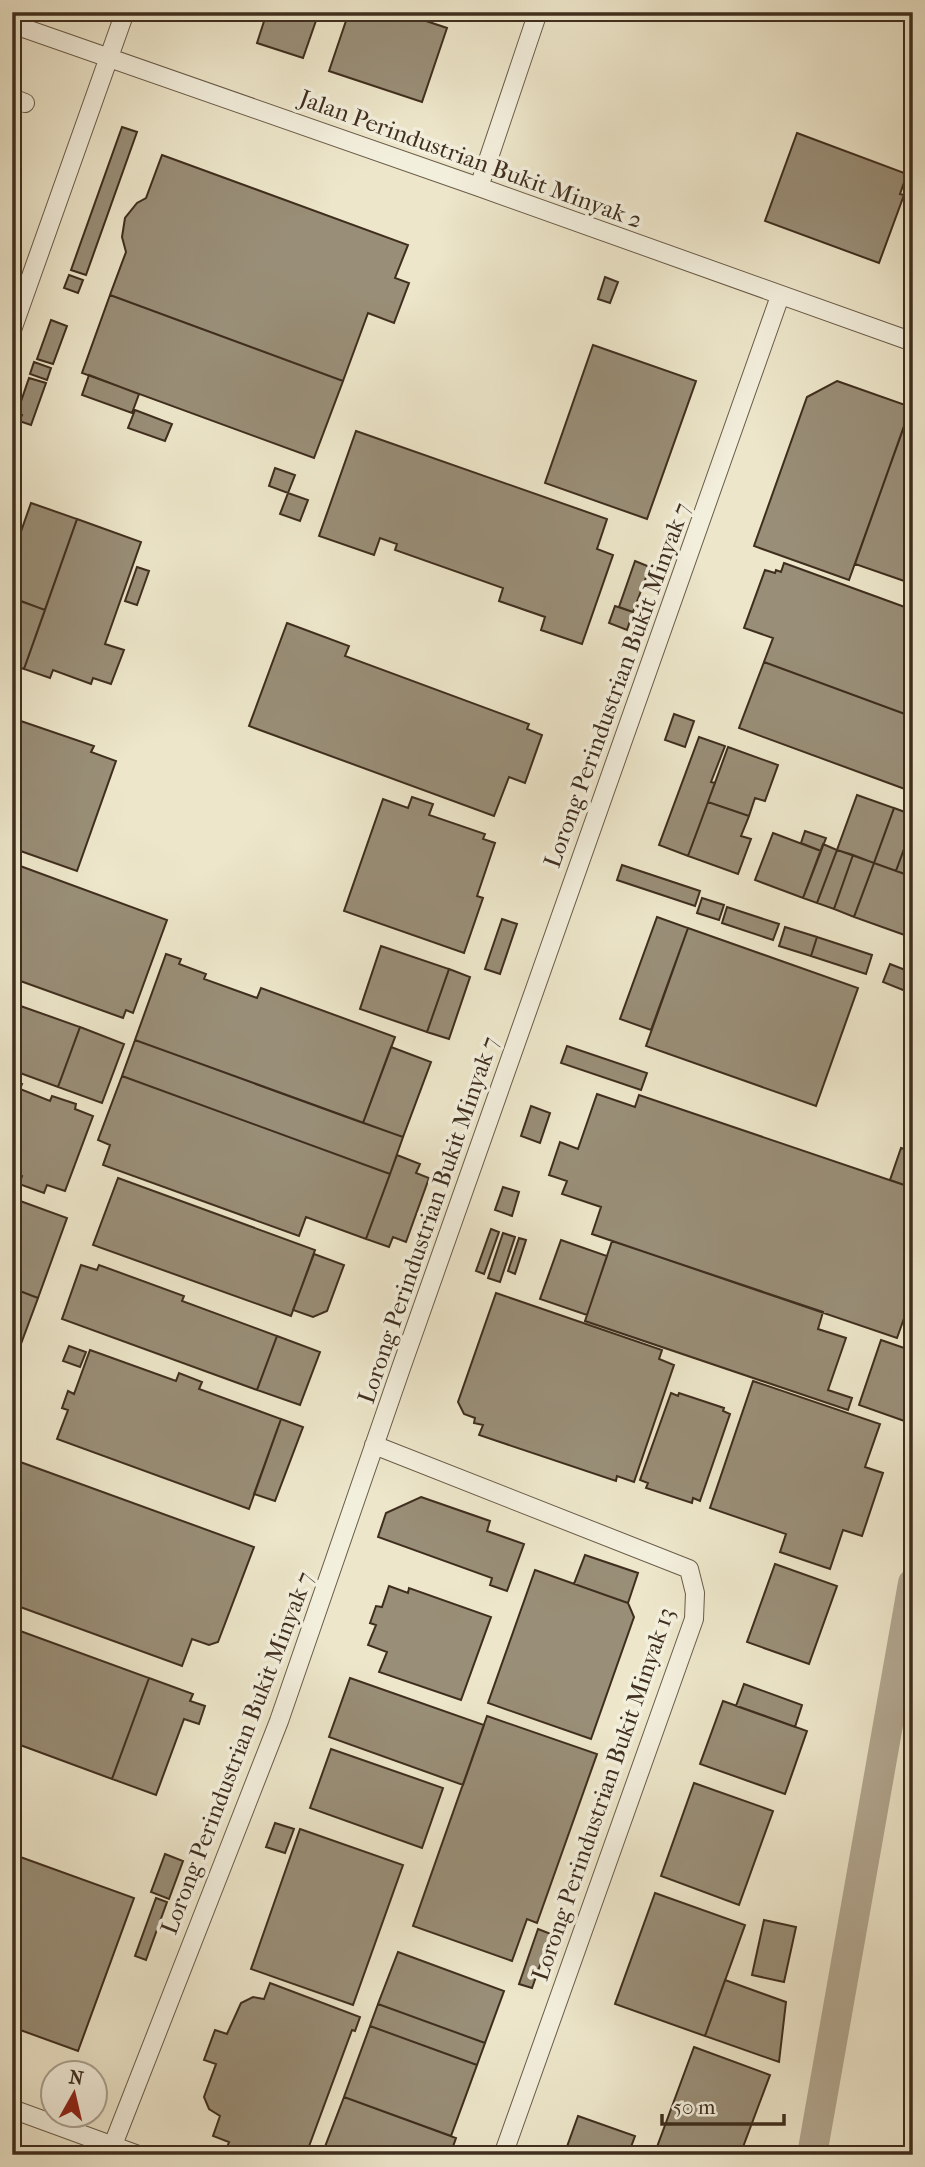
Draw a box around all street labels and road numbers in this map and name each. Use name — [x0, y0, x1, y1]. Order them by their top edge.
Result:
street label: Jalan Perindustrian Bukit Minyak 2 — [294, 83, 646, 234]
street label: Lorong Perindustrian Bukit Minyak 7 — [538, 499, 696, 871]
street label: Lorong Perindustrian Bukit Minyak 7 — [352, 1033, 504, 1407]
street label: Lorong Perindustrian Bukit Minyak 7 — [155, 1568, 319, 1938]
street label: Lorong Perindustrian Bukit Minyak 13 — [526, 1604, 680, 1984]

